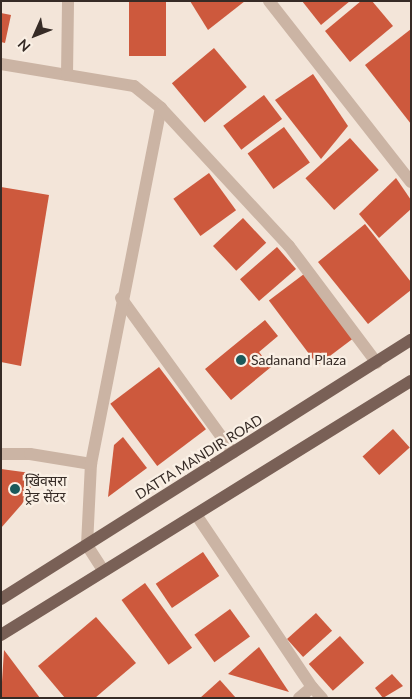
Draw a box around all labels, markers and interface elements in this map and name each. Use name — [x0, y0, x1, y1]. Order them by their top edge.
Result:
north arrow — [10, 10, 60, 60]
text: N — [14, 36, 34, 56]
place label: Sadanand Plaza — [251, 352, 346, 368]
marker: Sadanand Plaza — [235, 354, 247, 366]
street label: DATTA MANDIR ROAD — [132, 411, 266, 503]
place label: खिंवसरा ट्रेड सेंटर — [25, 473, 67, 506]
marker: खिंवसरा ट्रेड सेंटर — [9, 483, 21, 495]

